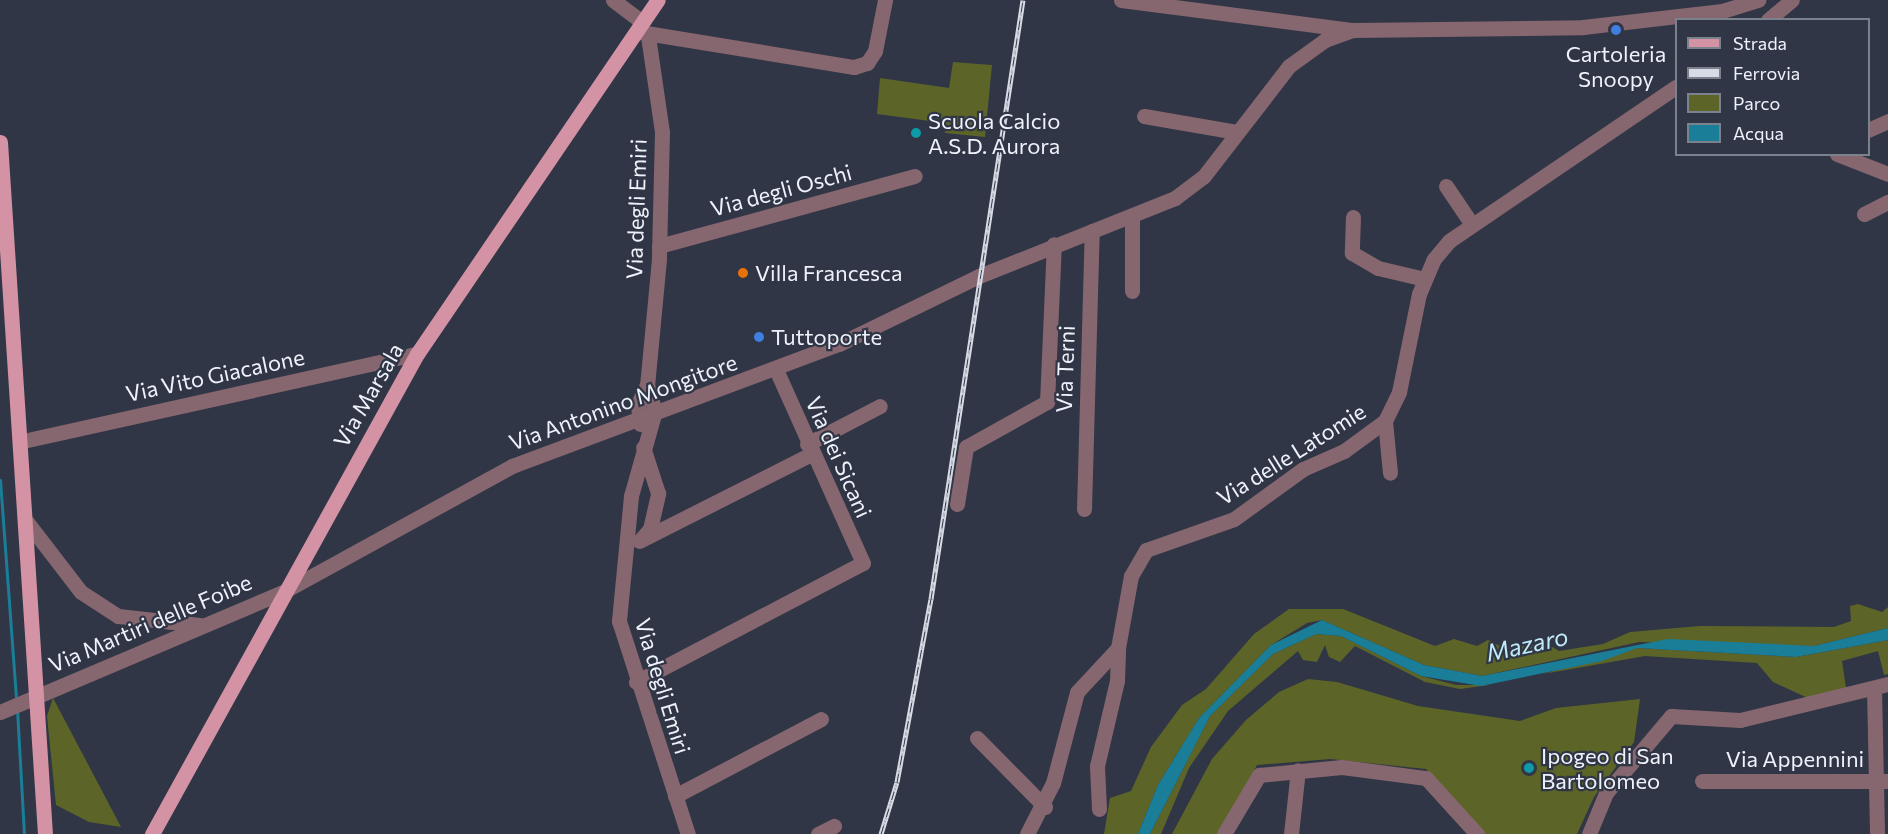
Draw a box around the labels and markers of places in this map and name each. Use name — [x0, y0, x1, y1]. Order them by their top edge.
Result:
marker: Cartoleria Snoopy — [1609, 23, 1623, 37]
place label: Cartoleria Snoopy — [1566, 40, 1666, 92]
place label: Scuola Calcio A.S.D. Aurora — [928, 107, 1060, 158]
marker: Scuola Calcio A.S.D. Aurora — [909, 126, 923, 140]
place label: Villa Francesca — [755, 260, 903, 286]
marker: Villa Francesca — [736, 266, 750, 280]
place label: Tuttoporte — [771, 324, 882, 350]
marker: Tuttoporte — [752, 330, 766, 344]
place label: Ipogeo di San Bartolomeo — [1541, 742, 1674, 794]
marker: Ipogeo di San Bartolomeo — [1522, 761, 1536, 775]

